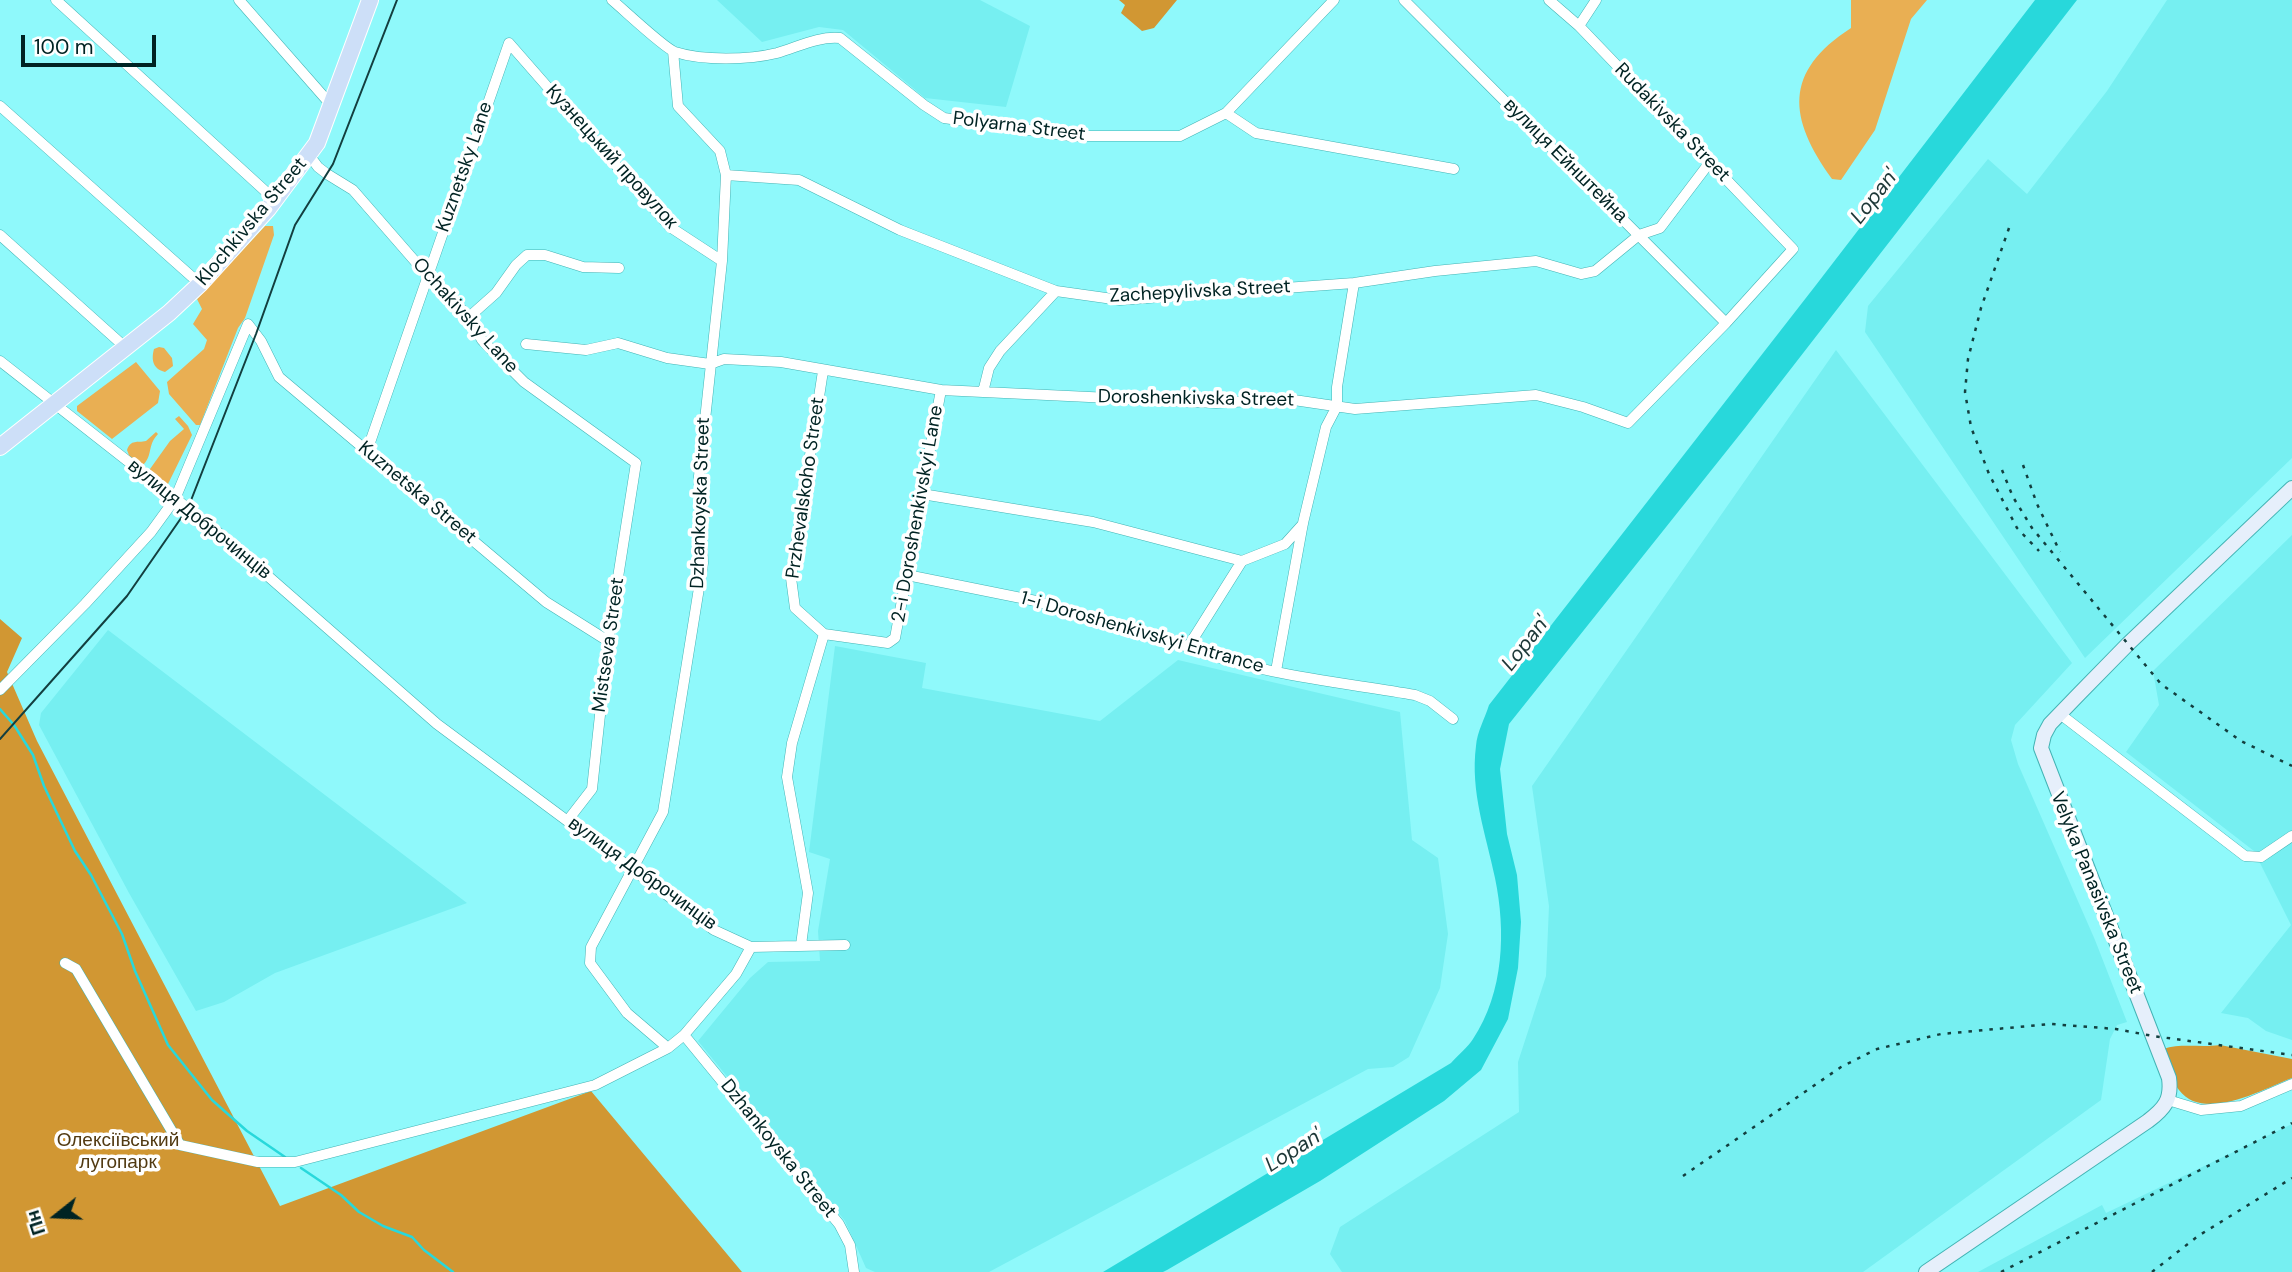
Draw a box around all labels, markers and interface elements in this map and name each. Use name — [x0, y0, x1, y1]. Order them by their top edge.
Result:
scale bar — [24, 21, 159, 65]
text: 100 m — [34, 33, 94, 61]
street label: Rudakivska Street — [1609, 59, 1735, 187]
street label: Кузнецький провулок — [540, 80, 682, 234]
street label: вулиця Ейнштейна — [1498, 94, 1632, 228]
street label: Kuznetsky Lane — [432, 99, 498, 235]
street label: Polyarna Street — [951, 108, 1087, 146]
street label: Klochkivska Street — [192, 153, 312, 291]
water label: Lopan' — [1846, 165, 1904, 229]
street label: Ochakivsky Lane — [407, 254, 523, 378]
street label: Zachepylivska Street — [1109, 276, 1291, 308]
street label: Doroshenkivska Street — [1098, 386, 1294, 412]
street label: Przhevalskoho Street — [782, 396, 830, 580]
street label: 2-i Doroshenkivskyi Lane — [888, 404, 948, 624]
street label: Dzhankoyska Street — [687, 417, 715, 589]
street label: Kuznetska Street — [353, 437, 481, 549]
street label: вулиця Доброчинців — [123, 455, 275, 585]
street label: Mistseva Street — [588, 576, 630, 714]
street label: 1-i Doroshenkivskyi Entrance — [1018, 587, 1266, 679]
water label: Lopan' — [1497, 612, 1555, 676]
street label: Velyka Panasivska Street — [2045, 789, 2147, 997]
street label: вулиця Доброчинців — [563, 812, 721, 936]
street label: Dzhankoyska Street — [715, 1075, 841, 1223]
water label: Lopan' — [1261, 1124, 1327, 1178]
park label: Олексіївський лугопарк — [57, 1130, 179, 1174]
north arrow — [21, 1181, 91, 1251]
text: Пн — [20, 1207, 51, 1238]

